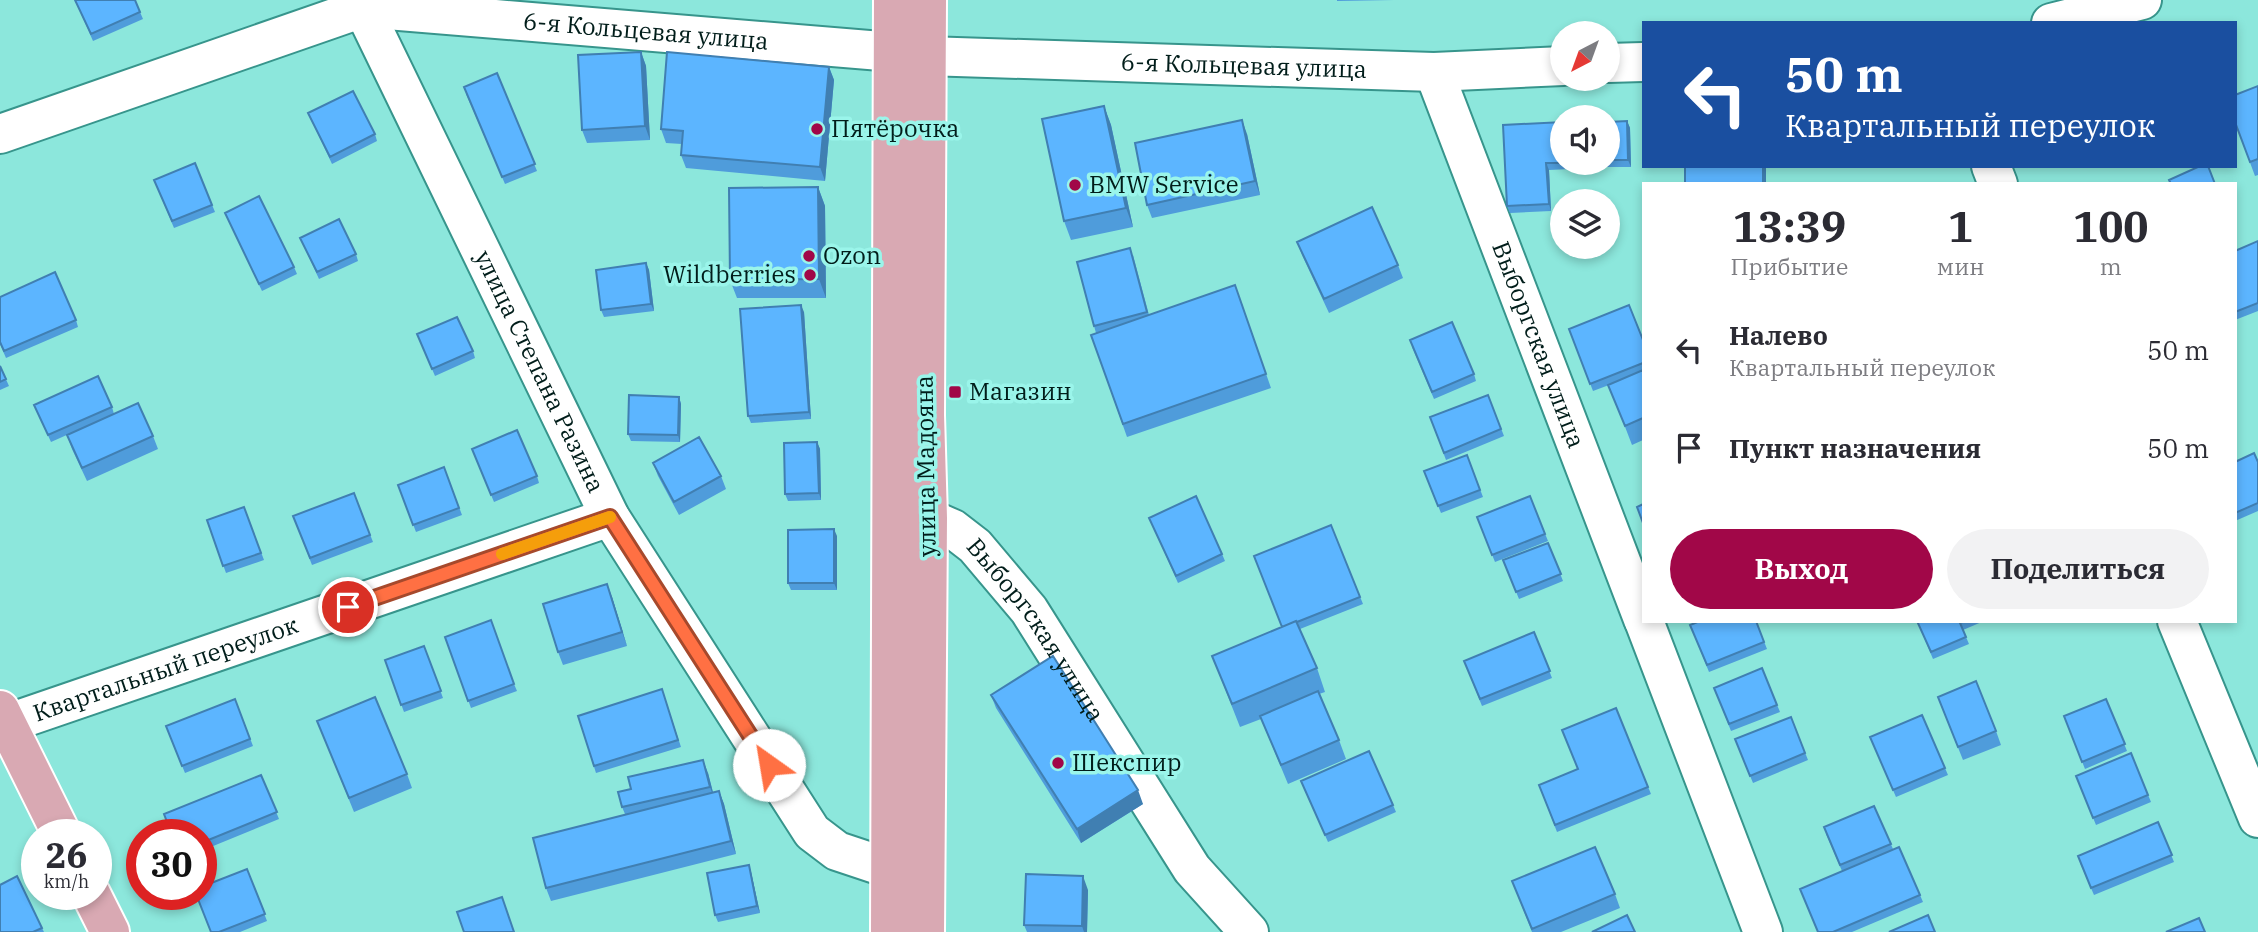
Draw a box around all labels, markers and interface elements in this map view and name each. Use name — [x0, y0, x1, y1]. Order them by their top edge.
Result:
street label: 6-я Кольцевая улица — [522, 4, 770, 57]
north arrow — [1550, 21, 1620, 91]
map controls — [1550, 21, 1620, 259]
text: 50 m — [1785, 42, 1903, 105]
street label: 6-я Кольцевая улица — [1120, 45, 1367, 85]
icon: left — [1670, 49, 1761, 140]
text: Квартальный переулок — [1785, 104, 2155, 146]
button: sound — [1550, 105, 1620, 175]
place label: Пятёрочка — [831, 112, 959, 144]
marker: Пятёрочка — [809, 121, 825, 137]
place label: BMW Service — [1089, 168, 1239, 200]
marker: BMW Service — [1067, 177, 1083, 193]
button: layers — [1550, 189, 1620, 259]
text: 13:39 — [1733, 199, 1846, 254]
text: 1 — [1948, 199, 1973, 254]
text: 100 — [2073, 199, 2149, 254]
street label: Выборгская улица — [1485, 237, 1593, 452]
place label: Ozon — [823, 239, 881, 271]
street label: улица Степана Разина — [468, 245, 613, 498]
marker: Ozon — [801, 248, 817, 264]
text: Прибытие — [1730, 251, 1848, 281]
text: мин — [1937, 251, 1985, 281]
text: m — [2100, 251, 2122, 281]
place label: Wildberries — [663, 258, 796, 290]
marker: Wildberries — [802, 267, 818, 283]
text: Налево — [1729, 318, 1828, 352]
icon: left — [1670, 331, 1708, 369]
text: 50 m — [2147, 333, 2209, 367]
text: Квартальный переулок — [1729, 352, 1995, 382]
street label: улица Мадояна — [907, 375, 943, 557]
place label: Магазин — [969, 375, 1072, 407]
marker: Магазин — [947, 384, 963, 400]
icon: arrive — [1670, 429, 1708, 467]
text: Пункт назначения — [1729, 431, 1981, 465]
text: 50 m — [2147, 431, 2209, 465]
button: Выход — [1670, 529, 1933, 609]
button: Поделиться — [1947, 529, 2209, 609]
street label: Выборгская улица — [960, 531, 1112, 728]
pin — [318, 577, 378, 637]
icon: arrive — [329, 588, 367, 626]
street label: Квартальный переулок — [29, 608, 302, 729]
position arrow — [732, 728, 806, 802]
place label: Шекспир — [1072, 746, 1182, 778]
marker: Шекспир — [1050, 755, 1066, 771]
speed limit sign: 30 — [126, 819, 217, 910]
text: 26 — [45, 832, 88, 878]
text: km/h — [44, 870, 89, 893]

